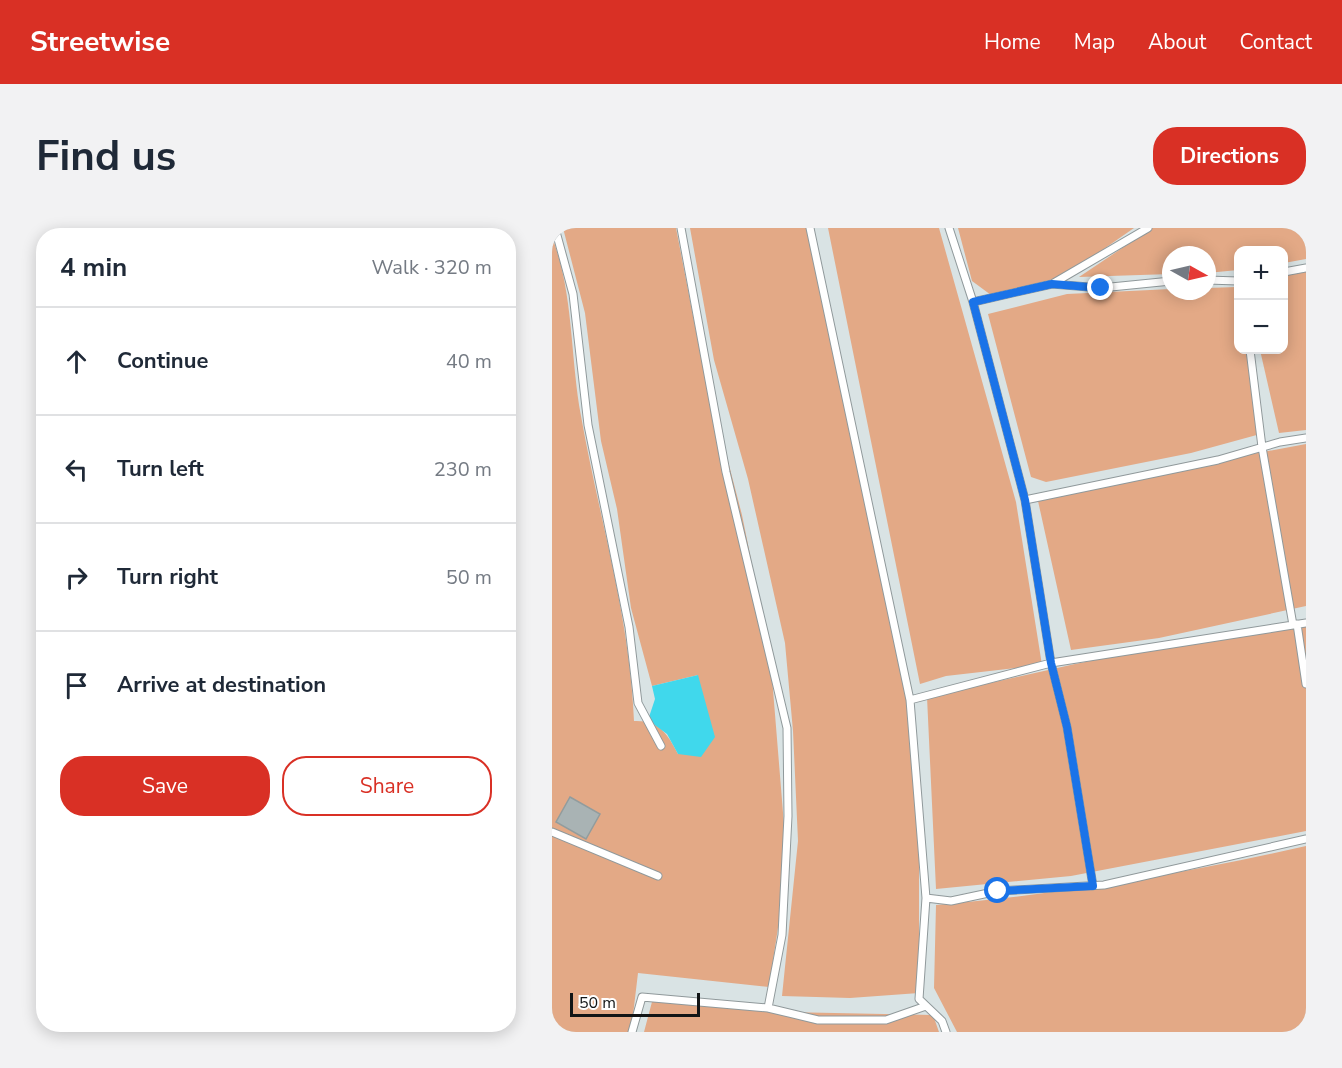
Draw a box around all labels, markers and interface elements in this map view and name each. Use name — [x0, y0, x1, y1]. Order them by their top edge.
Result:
text: Streetwise — [30, 23, 170, 61]
text: Home — [984, 28, 1041, 56]
text: Map — [1074, 28, 1115, 56]
text: About — [1148, 28, 1206, 56]
text: Contact — [1239, 28, 1312, 56]
button: Directions — [1153, 127, 1306, 185]
text: Find us — [36, 128, 176, 185]
north arrow — [1162, 246, 1216, 300]
map controls — [1234, 246, 1288, 354]
button: + — [1234, 246, 1288, 300]
text: 4 min — [60, 250, 127, 285]
text: Walk · 320 m — [372, 254, 492, 281]
route end — [1087, 274, 1113, 300]
button: − — [1234, 300, 1288, 354]
icon: ahead — [60, 345, 93, 378]
text: Continue — [117, 346, 208, 376]
text: 40 m — [446, 348, 492, 375]
icon: left — [60, 453, 93, 486]
text: Turn left — [117, 454, 204, 484]
text: 230 m — [434, 456, 492, 483]
icon: right — [60, 561, 93, 594]
text: Turn right — [117, 562, 218, 592]
text: 50 m — [446, 564, 492, 591]
icon: arrive — [60, 669, 93, 702]
text: Arrive at destination — [117, 670, 326, 700]
button: Save — [60, 756, 270, 816]
button: Share — [282, 756, 492, 816]
route start — [984, 877, 1010, 903]
scale bar — [570, 990, 700, 1018]
text: 50 m — [579, 992, 616, 1014]

